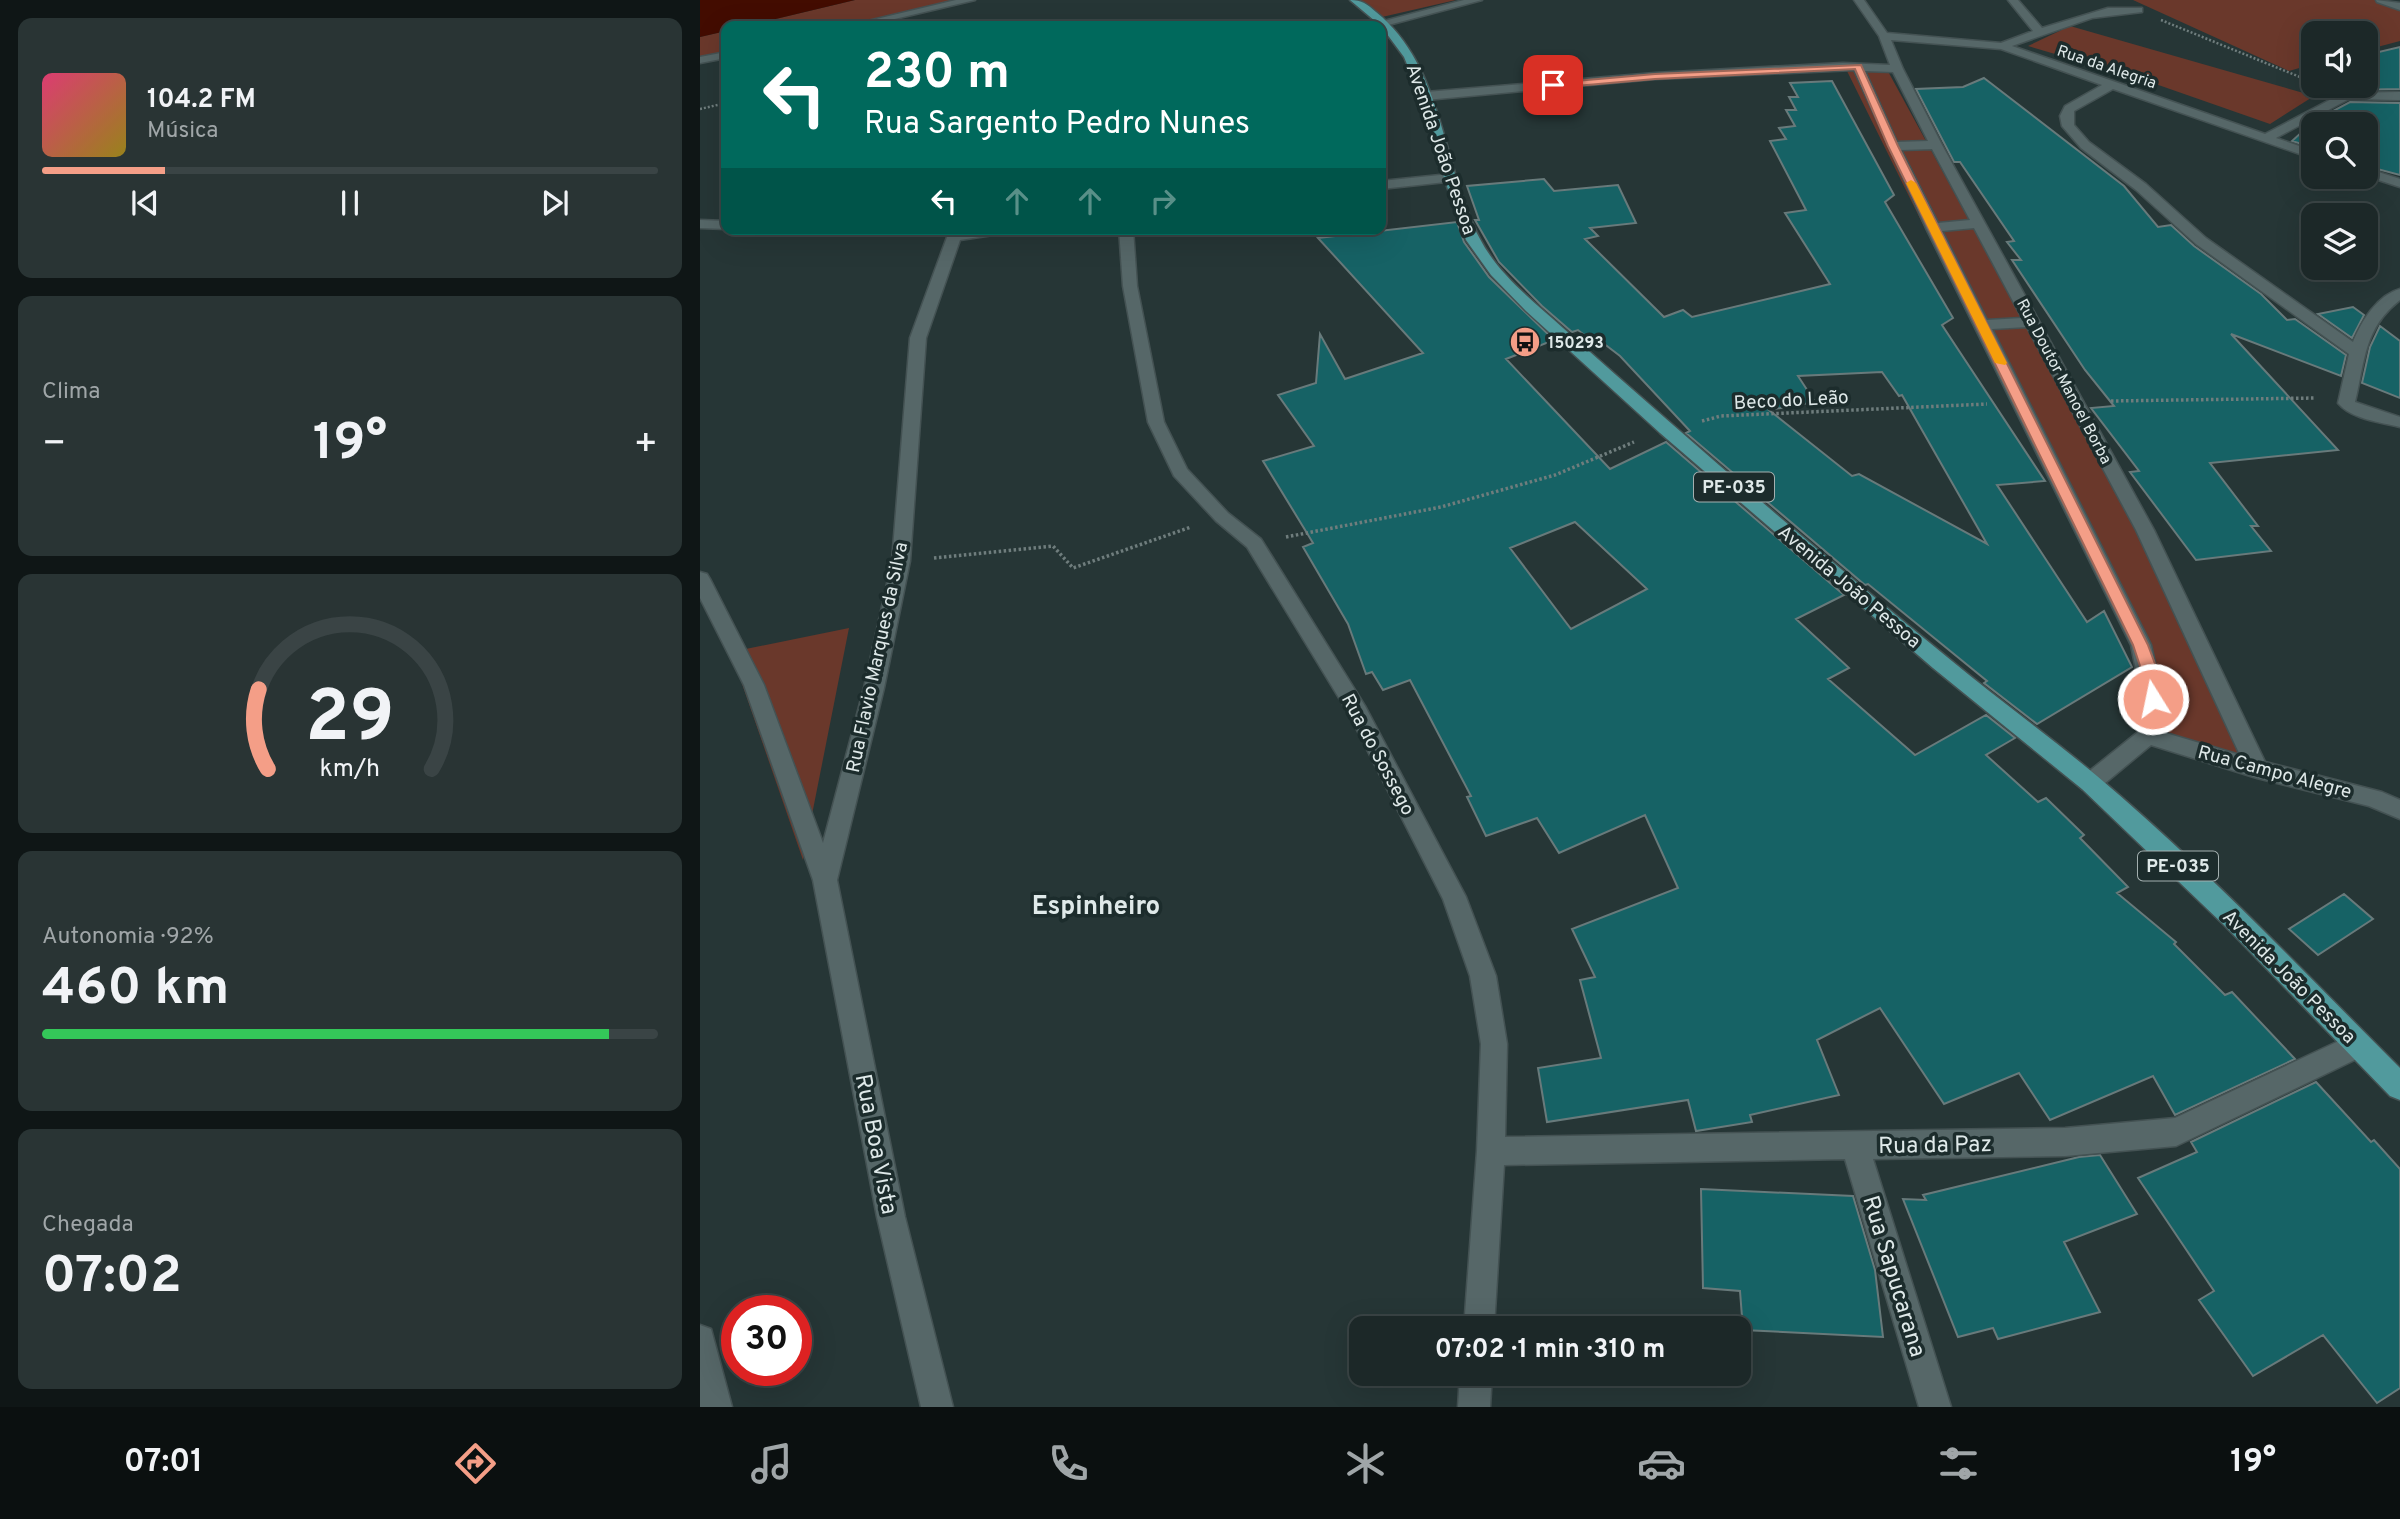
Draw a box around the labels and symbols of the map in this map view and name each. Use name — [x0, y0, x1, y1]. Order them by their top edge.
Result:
street label: Rua da Alegria — [2054, 42, 2159, 94]
pin — [1523, 55, 1583, 115]
street label: Avenida João Pessoa — [1400, 61, 1481, 238]
street label: Rua Doutor Manoel Borba — [2011, 296, 2115, 468]
bus stop icon: 150293 — [1508, 325, 1542, 359]
place label: 150293 — [1548, 334, 1604, 354]
street label: Beco do Leão — [1733, 386, 1849, 416]
road number: PE-035 — [1694, 472, 1774, 502]
street label: Avenida João Pessoa — [1772, 521, 1925, 654]
street label: Rua Flavio Marques da Silva — [842, 540, 914, 775]
position arrow — [2116, 662, 2190, 736]
street label: Rua do Sossego — [1335, 690, 1419, 820]
street label: Rua Campo Alegre — [2195, 741, 2354, 805]
road number: PE-035 — [2138, 852, 2218, 880]
district label: Espinheiro — [1032, 891, 1160, 924]
street label: Avenida João Pessoa — [2217, 906, 2360, 1049]
street label: Rua Boa Vista — [847, 1072, 902, 1217]
street label: Rua da Paz — [1878, 1131, 1992, 1162]
street label: Rua Sapucarana — [1854, 1193, 1931, 1361]
speed limit sign: 30 — [721, 1295, 812, 1386]

